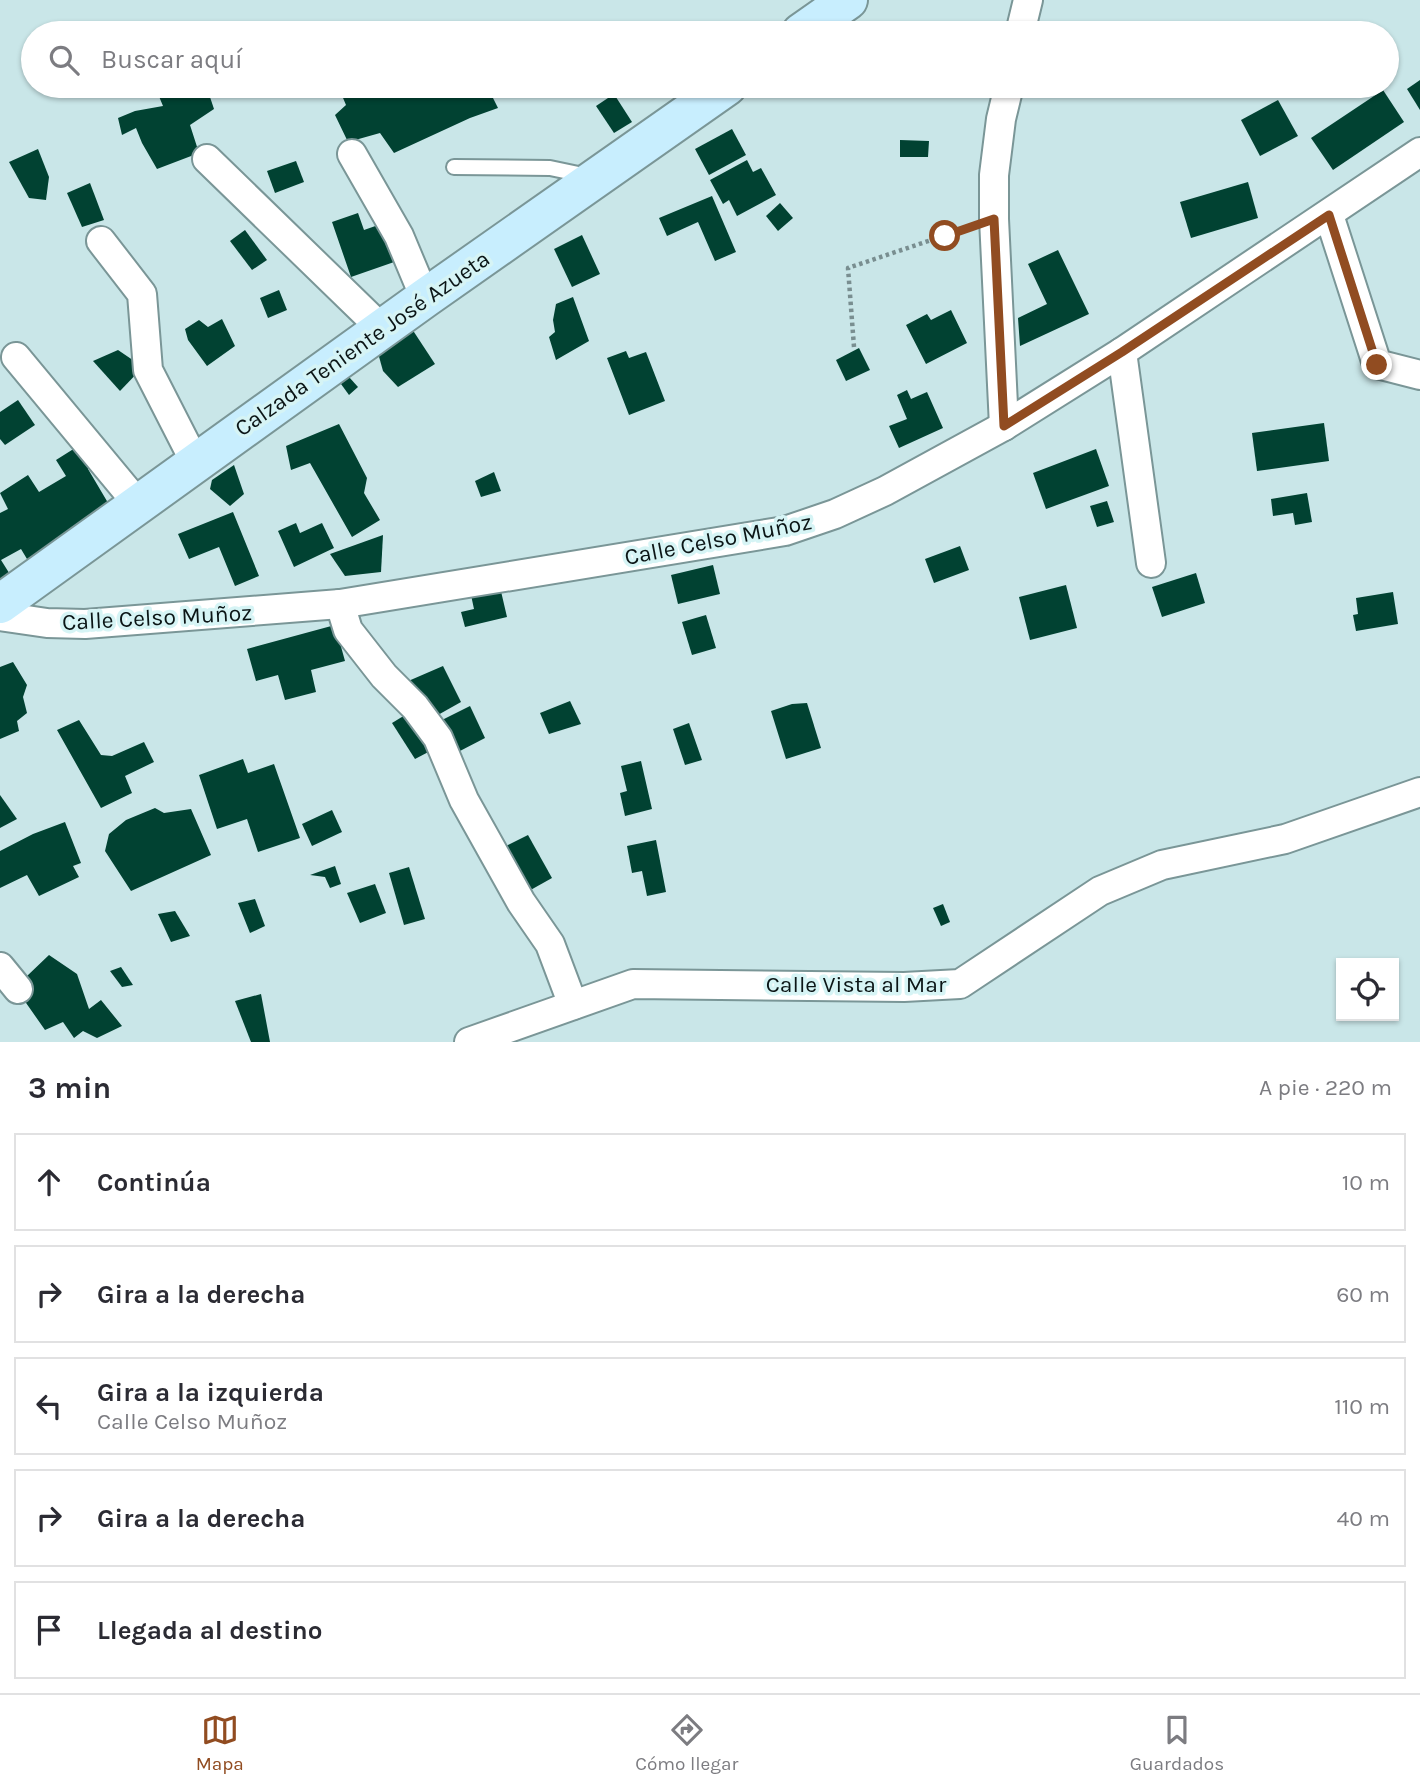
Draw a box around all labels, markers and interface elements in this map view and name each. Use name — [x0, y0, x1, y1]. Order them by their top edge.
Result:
search box — [21, 21, 1399, 98]
icon: search — [45, 41, 83, 79]
text: Buscar aquí — [101, 44, 243, 75]
route start — [929, 220, 960, 251]
street label: Calzada Teniente José Azueta — [230, 245, 495, 442]
route end — [1361, 349, 1392, 380]
street label: Calle Celso Muñoz — [622, 508, 814, 571]
street label: Calle Celso Muñoz — [61, 599, 253, 636]
map controls — [1336, 958, 1399, 1021]
button: locate — [1336, 958, 1399, 1021]
street label: Calle Vista al Mar — [766, 971, 947, 998]
text: 3 min — [28, 1070, 111, 1106]
text: A pie · 220 m — [1259, 1074, 1392, 1101]
icon: ahead — [30, 1163, 68, 1201]
text: Continúa — [97, 1167, 211, 1198]
text: 10 m — [1342, 1169, 1390, 1196]
icon: right — [30, 1275, 68, 1313]
text: Gira a la derecha — [97, 1279, 306, 1310]
text: 60 m — [1336, 1281, 1390, 1308]
text: Gira a la izquierda — [97, 1377, 324, 1408]
icon: left — [30, 1387, 68, 1425]
text: 110 m — [1334, 1393, 1390, 1420]
text: Calle Celso Muñoz — [97, 1408, 287, 1435]
icon: right — [30, 1499, 68, 1537]
text: Gira a la derecha — [97, 1503, 306, 1534]
text: 40 m — [1337, 1505, 1390, 1532]
icon: arrive — [30, 1611, 68, 1649]
text: Llegada al destino — [97, 1615, 323, 1646]
tab: Mapa — [196, 1711, 244, 1775]
tab: Cómo llegar — [635, 1711, 738, 1775]
tab: Guardados — [1130, 1711, 1224, 1775]

